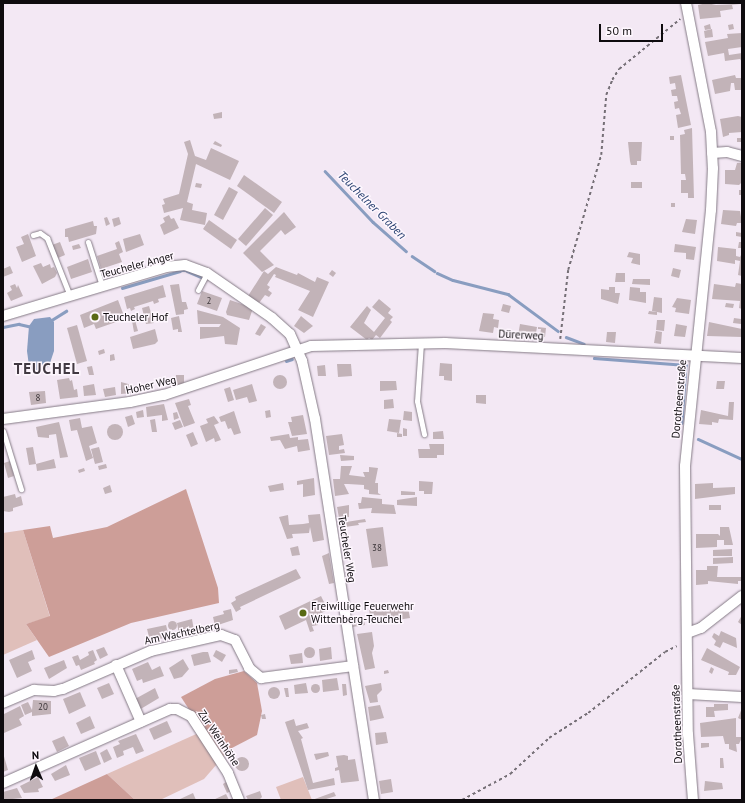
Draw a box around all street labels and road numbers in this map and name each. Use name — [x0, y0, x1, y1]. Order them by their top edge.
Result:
street label: Teucheler Anger — [99, 249, 175, 281]
street label: Dürerweg — [498, 327, 544, 343]
street label: Dorotheenstraße — [669, 359, 689, 439]
street label: Hoher Weg — [124, 373, 178, 397]
street label: Teucheler Weg — [335, 514, 359, 584]
street label: Am Wachtelberg — [143, 619, 221, 647]
street label: Dorotheenstraße — [669, 684, 685, 764]
street label: Zur Weinhöhe — [195, 707, 243, 769]

